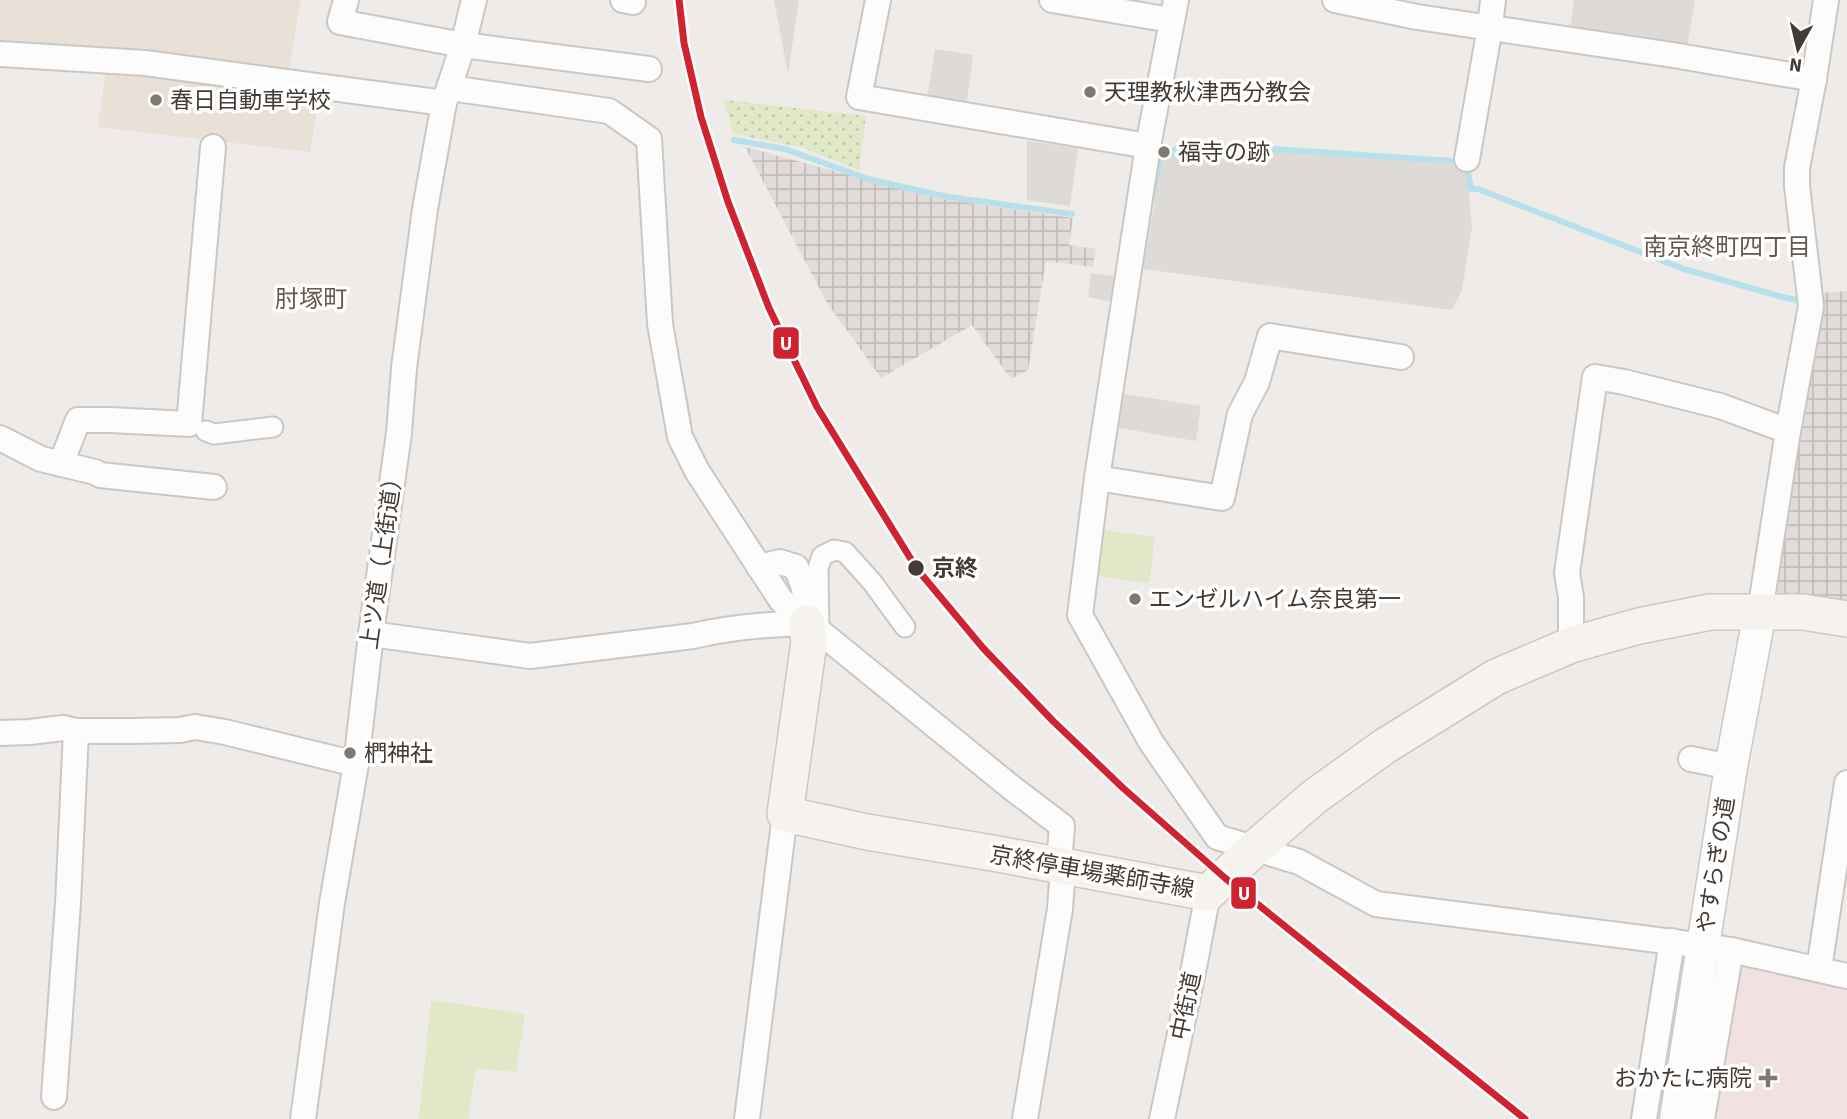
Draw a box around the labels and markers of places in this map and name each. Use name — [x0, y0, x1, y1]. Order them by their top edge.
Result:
place label: 天理教秋津西分教会 — [1104, 76, 1311, 109]
place label: 春日自動車学校 — [170, 84, 331, 117]
marker: 天理教秋津西分教会 — [1082, 84, 1098, 100]
marker: 春日自動車学校 — [148, 92, 164, 108]
place label: 福寺の跡 — [1178, 136, 1270, 169]
marker: 福寺の跡 — [1156, 144, 1172, 160]
place label: 京終 — [932, 552, 978, 585]
marker: 京終 — [906, 558, 926, 578]
place label: エンゼルハイム奈良第一 — [1149, 583, 1401, 616]
marker: エンゼルハイム奈良第一 — [1127, 591, 1143, 607]
place label: 椚神社 — [364, 737, 433, 770]
marker: 椚神社 — [342, 745, 358, 761]
place label: おかたに病院 — [1614, 1062, 1752, 1095]
marker: おかたに病院 — [1758, 1068, 1778, 1088]

